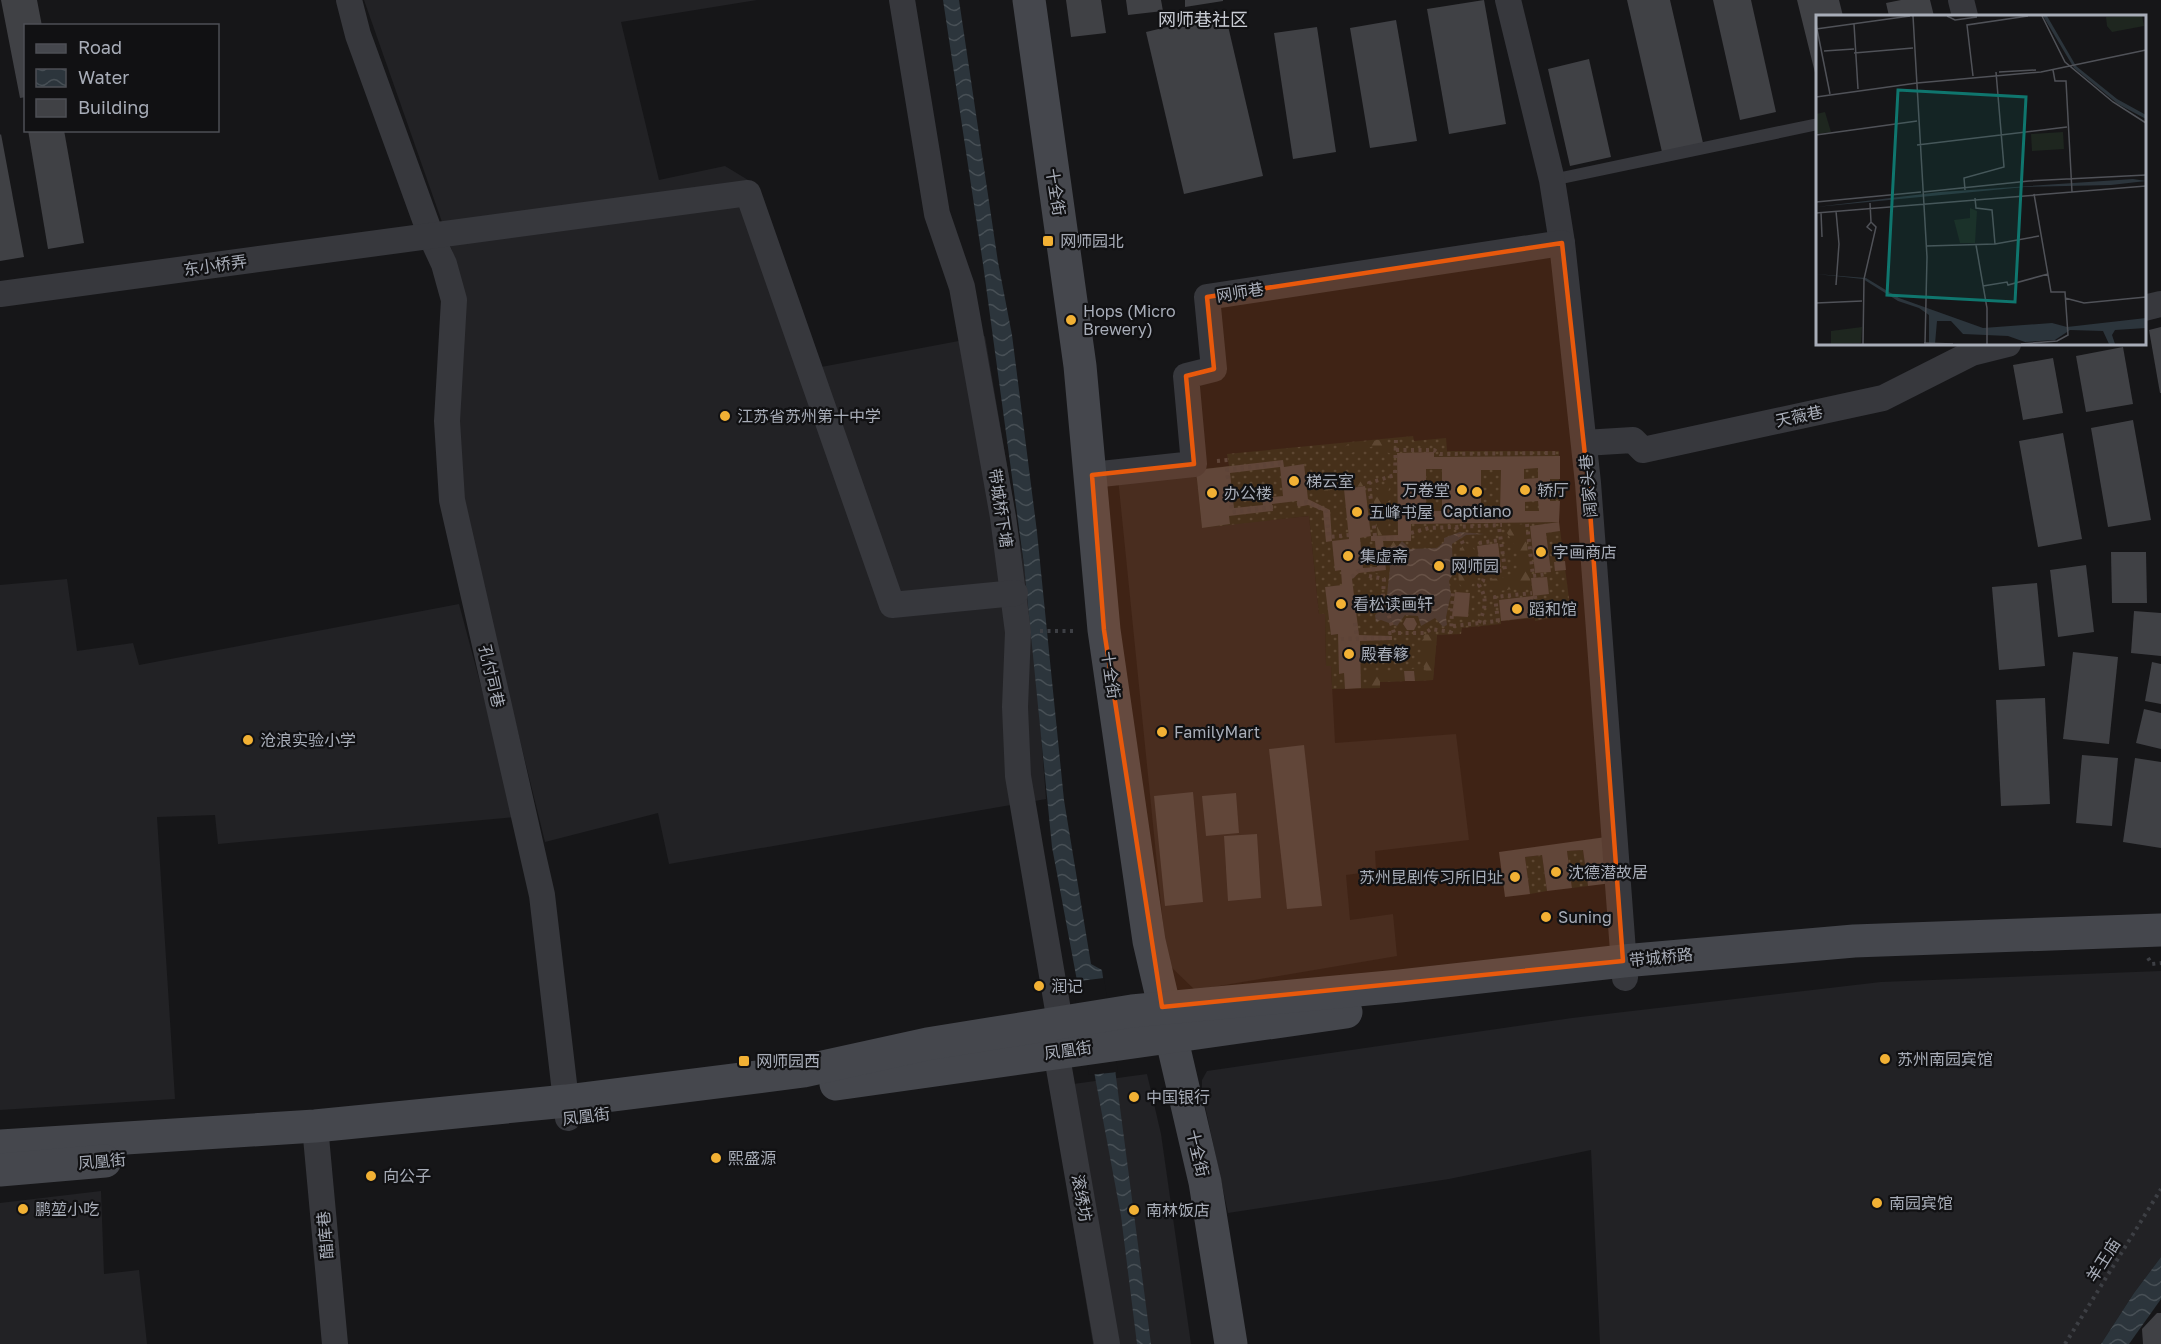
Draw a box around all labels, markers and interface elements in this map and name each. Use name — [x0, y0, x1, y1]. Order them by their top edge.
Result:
district label: 网师巷社区 — [1158, 8, 1248, 30]
inset map — [1816, 15, 2146, 345]
legend — [24, 24, 219, 132]
text: Road — [78, 36, 122, 58]
text: Water — [78, 66, 129, 88]
text: Building — [78, 96, 149, 118]
street label: 十全街 — [1042, 167, 1070, 217]
place label: 网师园北 — [1060, 231, 1124, 251]
marker: 网师园北 — [1041, 234, 1055, 248]
street label: 东小桥弄 — [182, 251, 248, 279]
street label: 网师巷 — [1215, 278, 1265, 306]
place label: Hops (Micro Brewery) — [1083, 301, 1176, 339]
marker: Hops (Micro Brewery) — [1064, 313, 1078, 327]
street label: 天薇巷 — [1773, 401, 1825, 431]
place label: 江苏省苏州第十中学 — [737, 406, 881, 426]
marker: 江苏省苏州第十中学 — [718, 409, 732, 423]
street label: 阔家头巷 — [1575, 453, 1601, 519]
street label: 带城桥下塘 — [985, 467, 1017, 549]
place label: 梯云室 — [1306, 471, 1354, 491]
marker: 梯云室 — [1287, 474, 1301, 488]
place label: 万卷堂 — [1402, 480, 1450, 500]
place label: 轿厅 — [1537, 480, 1569, 500]
place label: 办公楼 — [1224, 483, 1272, 503]
marker: 万卷堂 — [1455, 483, 1469, 497]
marker: 轿厅 — [1518, 483, 1532, 497]
marker: Captiano — [1470, 485, 1484, 499]
marker: 办公楼 — [1205, 486, 1219, 500]
place label: Captiano — [1443, 501, 1511, 521]
place label: 五峰书屋 — [1369, 502, 1433, 522]
marker: 五峰书屋 — [1350, 505, 1364, 519]
place label: 字画商店 — [1553, 542, 1617, 562]
marker: 字画商店 — [1534, 545, 1548, 559]
place label: 集虚斋 — [1360, 546, 1408, 566]
marker: 集虚斋 — [1341, 549, 1355, 563]
place label: 网师园 — [1451, 556, 1499, 576]
marker: 网师园 — [1432, 559, 1446, 573]
place label: 看松读画轩 — [1353, 594, 1433, 614]
marker: 看松读画轩 — [1334, 597, 1348, 611]
place label: 蹈和馆 — [1529, 599, 1577, 619]
marker: 蹈和馆 — [1510, 602, 1524, 616]
street label: 孔付司巷 — [475, 643, 509, 709]
place label: 殿春簃 — [1361, 644, 1409, 664]
marker: 殿春簃 — [1342, 647, 1356, 661]
street label: 十全街 — [1098, 650, 1124, 700]
place label: FamilyMart — [1174, 722, 1260, 742]
marker: FamilyMart — [1155, 725, 1169, 739]
place label: 沧浪实验小学 — [260, 730, 356, 750]
marker: 沧浪实验小学 — [241, 733, 255, 747]
place label: 沈德潜故居 — [1568, 862, 1648, 882]
marker: 沈德潜故居 — [1549, 865, 1563, 879]
place label: 苏州昆剧传习所旧址 — [1359, 867, 1503, 887]
marker: 苏州昆剧传习所旧址 — [1508, 870, 1522, 884]
place label: Suning — [1558, 907, 1612, 927]
marker: Suning — [1539, 910, 1553, 924]
street label: 带城桥路 — [1628, 944, 1694, 970]
place label: 润记 — [1051, 976, 1083, 996]
marker: 润记 — [1032, 979, 1046, 993]
street label: 凤凰街 — [1043, 1037, 1093, 1063]
place label: 苏州南园宾馆 — [1897, 1049, 1993, 1069]
place label: 网师园西 — [756, 1051, 820, 1071]
marker: 苏州南园宾馆 — [1878, 1052, 1892, 1066]
marker: 网师园西 — [737, 1054, 751, 1068]
place label: 中国银行 — [1146, 1087, 1210, 1107]
marker: 中国银行 — [1127, 1090, 1141, 1104]
street label: 凤凰街 — [561, 1103, 611, 1129]
street label: 十全街 — [1183, 1127, 1213, 1179]
place label: 熙盛源 — [728, 1148, 776, 1168]
street label: 凤凰街 — [77, 1149, 127, 1173]
marker: 熙盛源 — [709, 1151, 723, 1165]
place label: 向公子 — [383, 1166, 431, 1186]
marker: 向公子 — [364, 1169, 378, 1183]
street label: 滚绣坊 — [1068, 1173, 1096, 1223]
place label: 南园宾馆 — [1889, 1193, 1953, 1213]
marker: 南园宾馆 — [1870, 1196, 1884, 1210]
place label: 鹏堃小吃 — [35, 1199, 99, 1219]
place label: 南林饭店 — [1146, 1200, 1210, 1220]
marker: 鹏堃小吃 — [16, 1202, 30, 1216]
marker: 南林饭店 — [1127, 1203, 1141, 1217]
street label: 醋库巷 — [313, 1210, 337, 1260]
street label: 羊王庙 — [2082, 1234, 2124, 1286]

